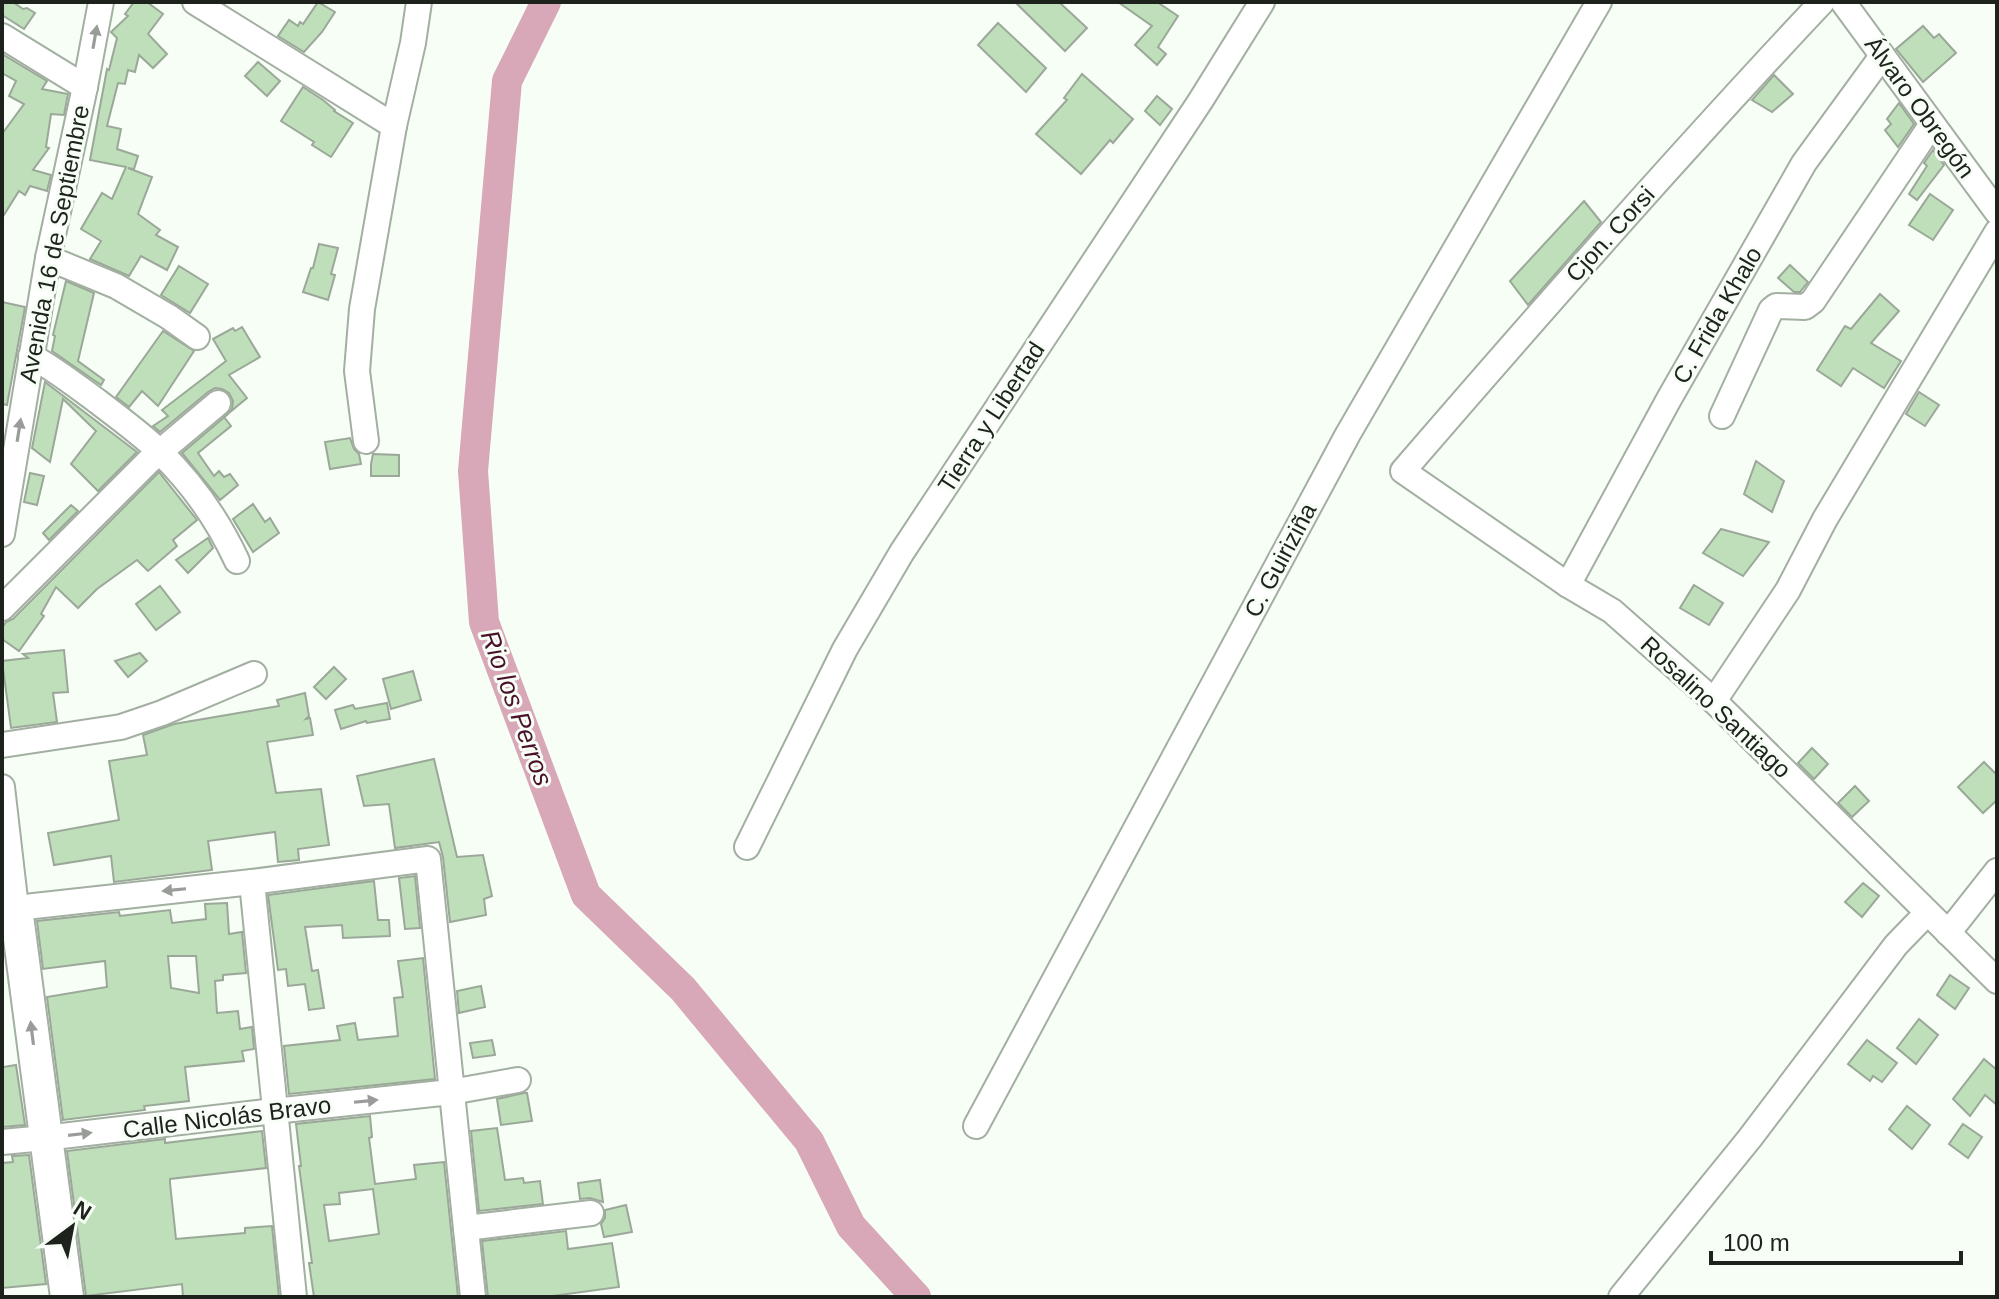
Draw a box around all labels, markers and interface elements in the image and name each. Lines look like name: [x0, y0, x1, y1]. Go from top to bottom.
one-way arrow: [89, 24, 101, 49]
street label: Álvaro Obregón: [1860, 31, 1980, 183]
street label: Avenida 16 de Septiembre: [14, 103, 94, 385]
street label: Cjon. Corsi: [1560, 181, 1660, 287]
street label: C. Frida Khalo: [1667, 242, 1767, 388]
street label: Tierra y Libertad: [932, 337, 1050, 497]
one-way arrow: [13, 417, 26, 442]
street label: C. Guiriziña: [1239, 498, 1322, 622]
water label: Rio los Perros: [475, 626, 559, 790]
street label: Rosalino Santiago: [1636, 631, 1796, 783]
one-way arrow: [161, 884, 186, 897]
one-way arrow: [25, 1020, 38, 1045]
street label: Calle Nicolás Bravo: [121, 1091, 333, 1143]
one-way arrow: [354, 1094, 379, 1107]
one-way arrow: [68, 1127, 93, 1140]
north arrow: [32, 1187, 112, 1267]
text: N: [69, 1196, 96, 1225]
scale bar: [1711, 1215, 1961, 1265]
text: 100 m: [1723, 1229, 1790, 1256]

